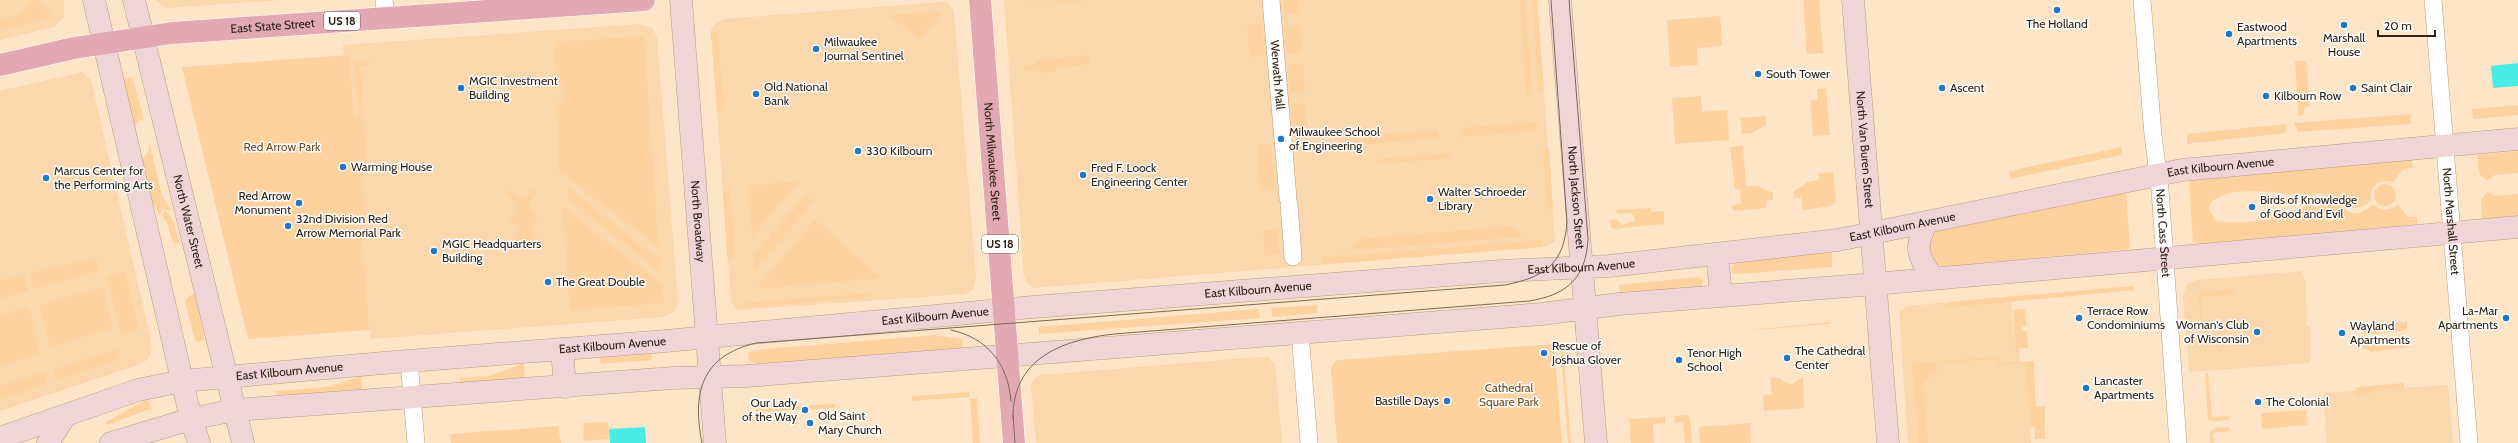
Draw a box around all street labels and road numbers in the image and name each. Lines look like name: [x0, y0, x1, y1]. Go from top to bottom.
road number: US 18: [324, 12, 360, 30]
street label: East State Street: [230, 15, 315, 36]
street label: Werwath Mall: [1267, 39, 1288, 110]
street label: North Van Buren Street: [1853, 90, 1877, 209]
street label: North Milwaukee Street: [981, 102, 1005, 221]
street label: North Jackson Street: [1565, 145, 1588, 249]
street label: East Kilbourn Avenue: [2166, 154, 2275, 180]
street label: North Marshall Street: [2440, 167, 2463, 276]
street label: North Water Street: [170, 173, 208, 270]
street label: North Broadway: [688, 180, 709, 263]
street label: North Cass Street: [2153, 188, 2174, 278]
street label: East Kilbourn Avenue: [1848, 208, 1957, 244]
road number: US 18: [982, 235, 1018, 253]
street label: East Kilbourn Avenue: [1527, 255, 1636, 277]
street label: East Kilbourn Avenue: [1204, 278, 1312, 301]
street label: East Kilbourn Avenue: [881, 303, 989, 328]
street label: East Kilbourn Avenue: [558, 333, 667, 356]
street label: East Kilbourn Avenue: [235, 359, 344, 383]

